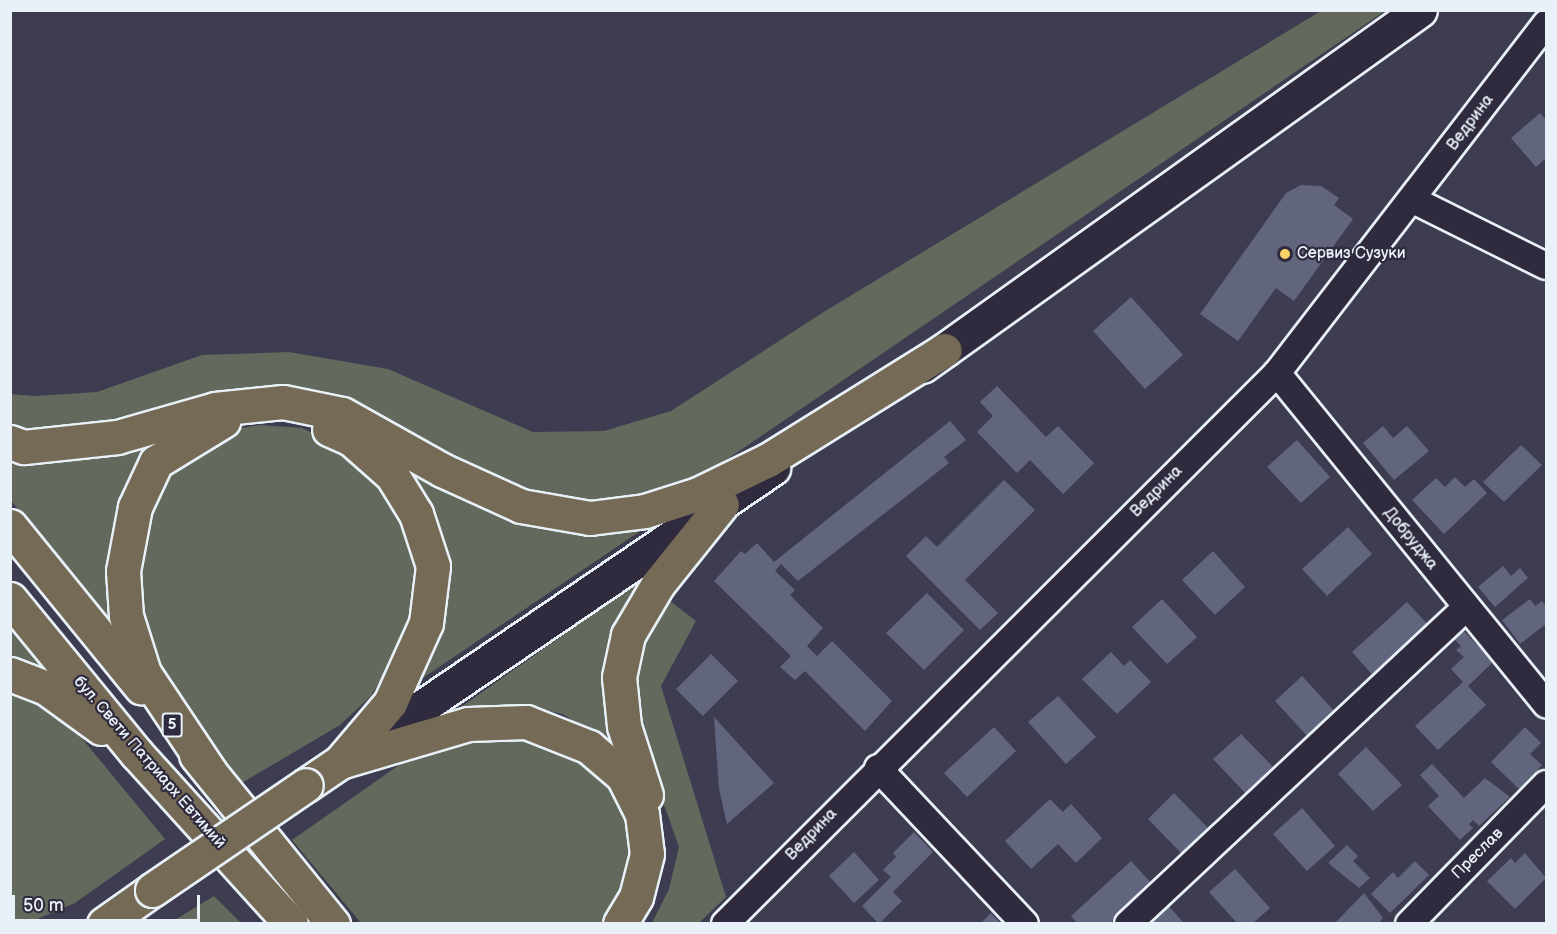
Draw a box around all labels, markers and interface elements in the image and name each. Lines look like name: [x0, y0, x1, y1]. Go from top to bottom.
street label: Ведрина: [1444, 91, 1498, 155]
place label: Сервиз Сузуки: [1297, 244, 1406, 264]
marker: Сервиз Сузуки: [1278, 247, 1292, 261]
street label: Ведрина: [1127, 462, 1187, 522]
street label: Добруджа: [1379, 504, 1441, 574]
street label: бул. Свети Патриарх Евтимий: [69, 673, 229, 853]
road number: 5: [162, 713, 182, 737]
street label: Ведрина: [782, 805, 842, 865]
street label: Преслав: [1448, 824, 1508, 884]
scale bar: [15, 883, 202, 921]
text: 50 m: [23, 895, 64, 916]

